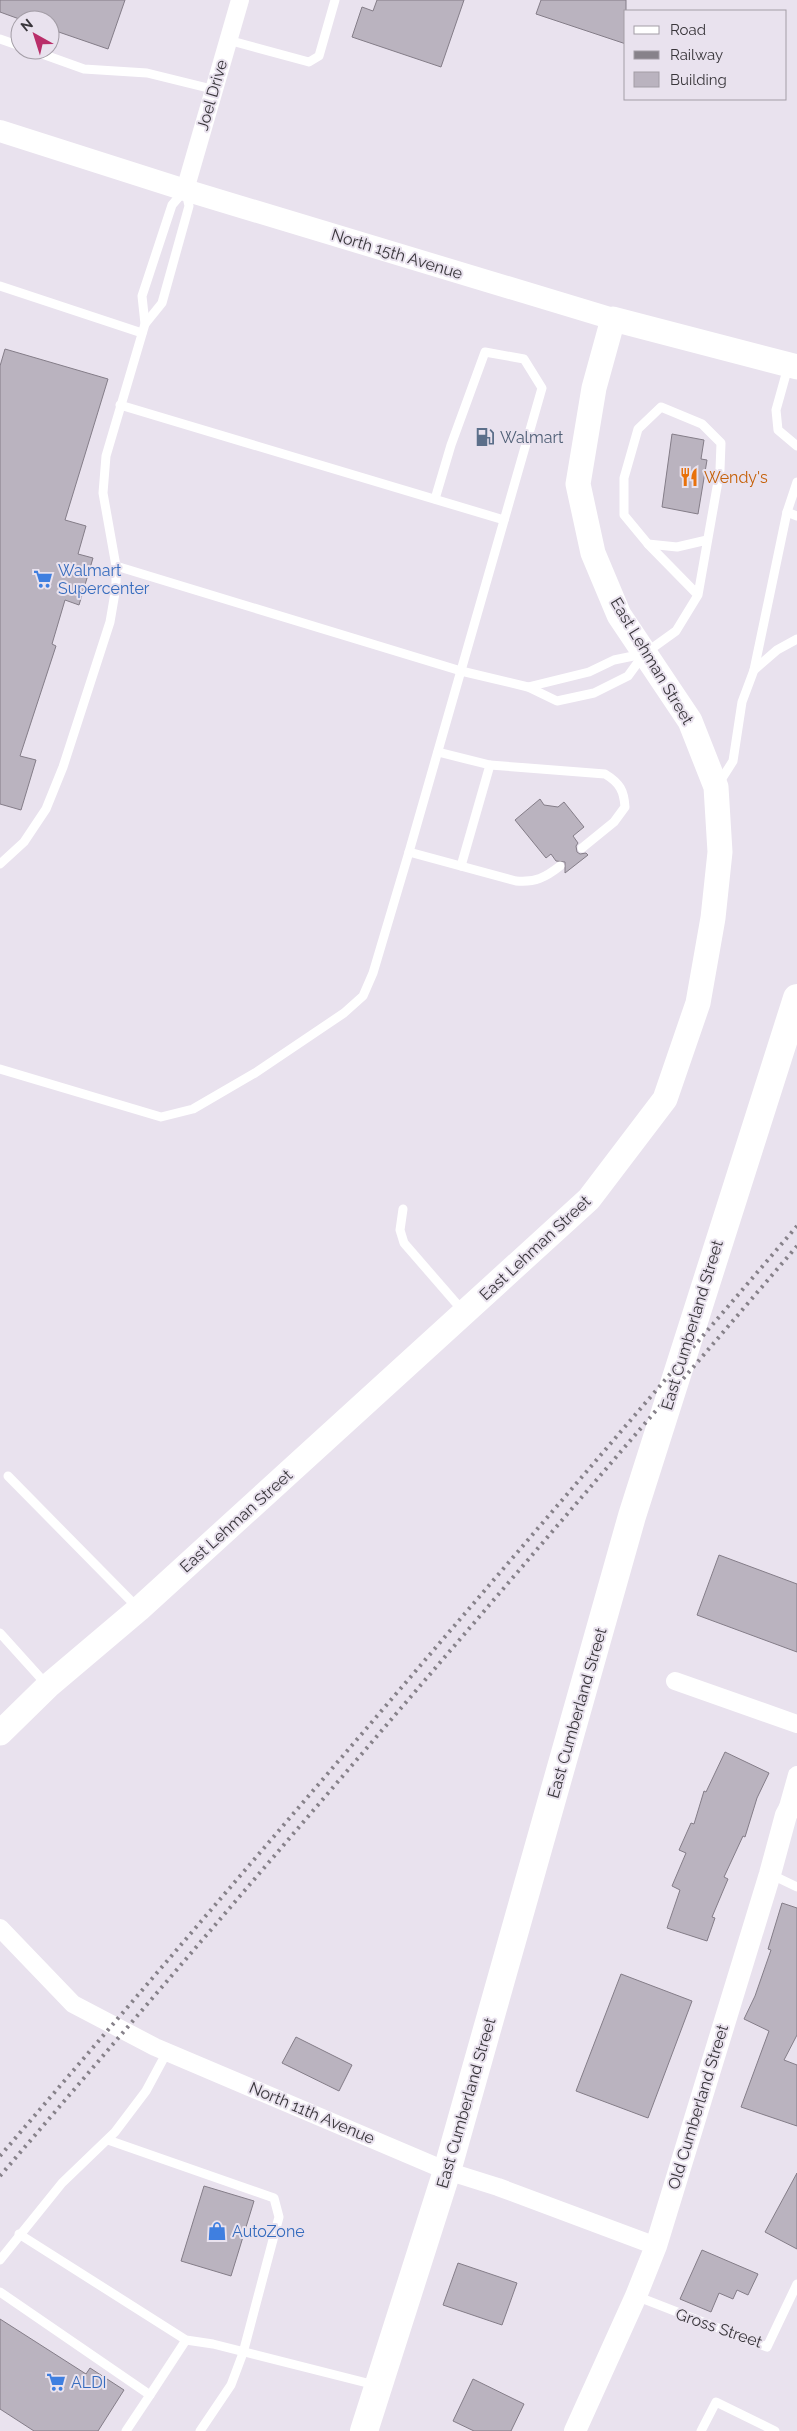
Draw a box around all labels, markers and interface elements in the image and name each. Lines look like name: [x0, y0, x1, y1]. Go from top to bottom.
north arrow: [10, 10, 60, 60]
legend: [624, 10, 787, 100]
text: N: [18, 15, 36, 34]
text: Road: [670, 21, 706, 39]
text: Railway: [670, 46, 723, 64]
street label: Joel Drive: [193, 57, 231, 133]
text: Building: [670, 71, 727, 89]
street label: North 15th Avenue: [329, 225, 465, 283]
fuel station icon: Walmart: [474, 426, 496, 448]
place label: Walmart: [500, 428, 564, 447]
restaurant icon: Wendy's: [678, 466, 700, 488]
place label: Wendy's: [704, 468, 768, 487]
place label: Walmart Supercenter: [58, 561, 150, 598]
supermarket icon: Walmart Supercenter: [32, 568, 54, 590]
street label: East Lehman Street: [607, 594, 698, 728]
street label: East Lehman Street: [476, 1191, 595, 1304]
street label: East Cumberland Street: [657, 1237, 727, 1412]
street label: East Lehman Street: [176, 1465, 297, 1576]
street label: East Cumberland Street: [544, 1625, 611, 1800]
street label: East Cumberland Street: [433, 2015, 500, 2190]
street label: Old Cumberland Street: [664, 2022, 732, 2192]
street label: North 11th Avenue: [247, 2078, 377, 2148]
shop icon: AutoZone: [206, 2220, 228, 2242]
place label: AutoZone: [232, 2222, 305, 2241]
street label: Gross Street: [673, 2304, 765, 2352]
supermarket icon: ALDI: [45, 2371, 67, 2393]
place label: ALDI: [71, 2373, 107, 2392]

